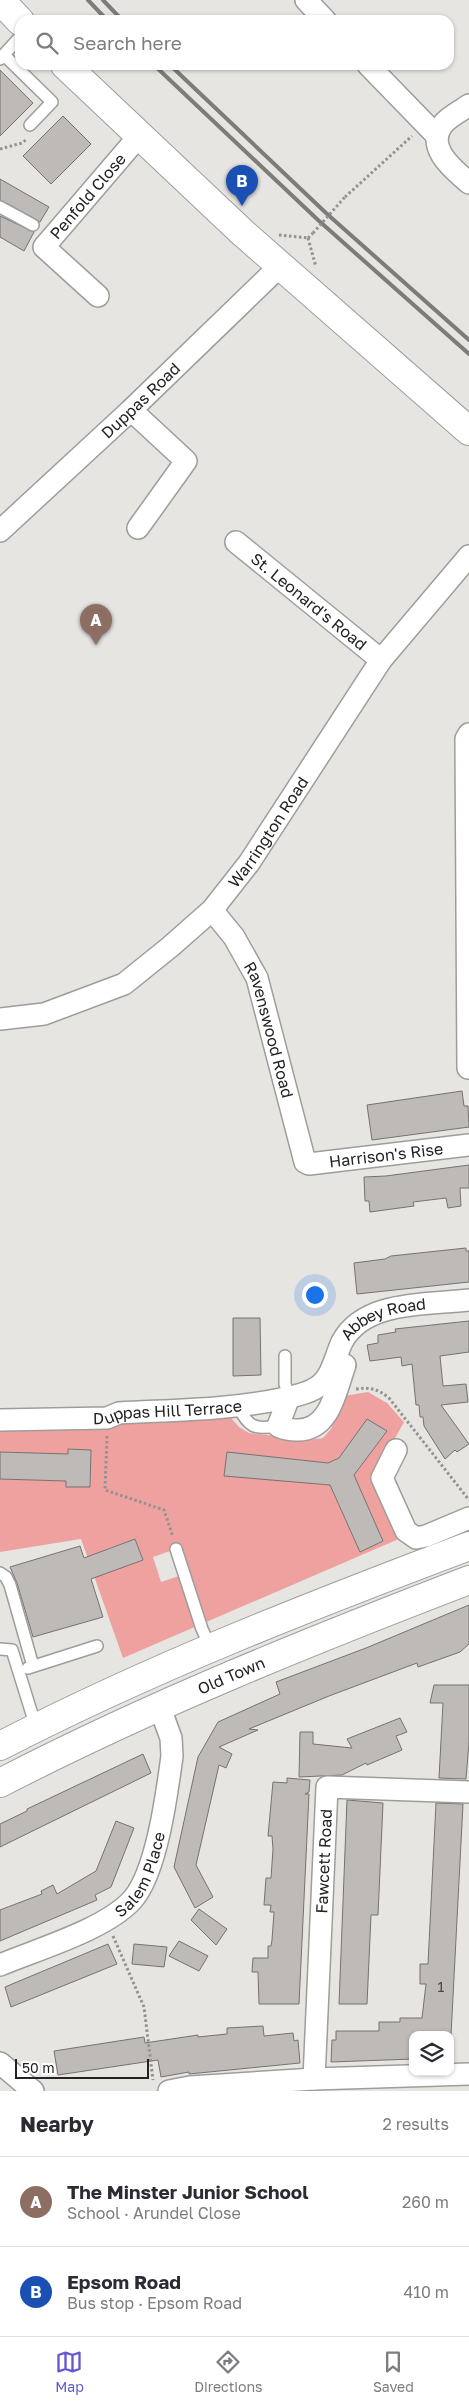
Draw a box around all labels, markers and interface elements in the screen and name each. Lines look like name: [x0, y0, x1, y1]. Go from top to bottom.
search box: [15, 15, 454, 70]
icon: search: [33, 29, 61, 57]
text: Search here: [73, 31, 182, 54]
street label: Penfold Close: [45, 149, 130, 243]
pin: B: [226, 165, 258, 206]
street label: Duppas Road: [97, 358, 184, 442]
street label: St. Leonard's Road: [247, 548, 371, 654]
pin: A: [80, 604, 112, 645]
street label: Warrington Road: [224, 773, 313, 891]
street label: Ravenswood Road: [240, 958, 298, 1100]
street label: Harrison's Rise: [328, 1138, 444, 1172]
your location: [302, 1282, 328, 1308]
street label: Abbey Road: [336, 1293, 427, 1344]
street label: Duppas Hill Terrace: [93, 1395, 243, 1428]
street label: Old Town: [194, 1652, 268, 1699]
street label: Fawcett Road: [311, 1808, 336, 1914]
street label: Salem Place: [111, 1830, 169, 1921]
house number: 1: [438, 1978, 445, 1995]
map controls: [409, 2031, 454, 2076]
button: layers: [409, 2031, 454, 2076]
scale bar: [15, 2056, 149, 2079]
text: 50 m: [22, 2059, 55, 2076]
text: Nearby: [20, 2111, 94, 2137]
text: 2 results: [383, 2114, 449, 2134]
text: The Minster Junior School: [67, 2180, 309, 2203]
text: A: [30, 2192, 42, 2212]
text: 260 m: [402, 2192, 449, 2212]
text: School · Arundel Close: [67, 2203, 241, 2223]
text: Epsom Road: [67, 2270, 181, 2293]
text: B: [30, 2282, 42, 2302]
text: 410 m: [403, 2282, 449, 2302]
text: Bus stop · Epsom Road: [67, 2293, 242, 2313]
tab: Map: [55, 2348, 84, 2395]
tab: Directions: [194, 2348, 263, 2395]
tab: Saved: [373, 2348, 414, 2395]

